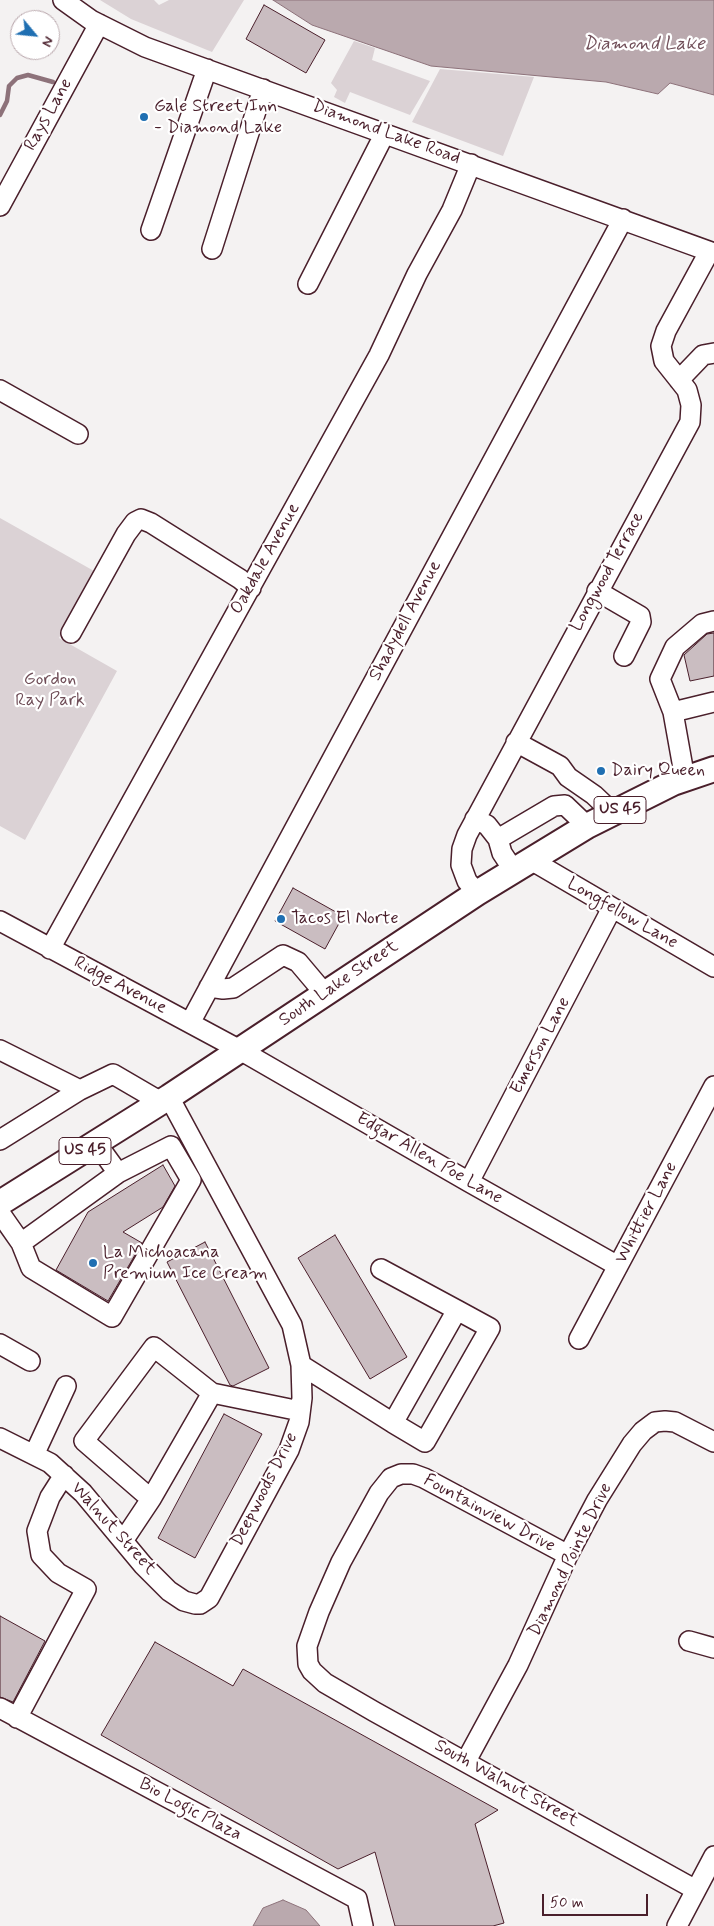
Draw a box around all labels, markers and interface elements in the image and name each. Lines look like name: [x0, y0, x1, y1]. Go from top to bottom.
north arrow: [10, 10, 60, 60]
text: N: [37, 33, 58, 50]
water label: Diamond Lake: [583, 34, 705, 56]
street label: Rays Lane: [20, 75, 78, 155]
place label: Gale Street Inn - Diamond Lake: [154, 96, 282, 138]
street label: Diamond Lake Road: [309, 96, 463, 170]
marker: Gale Street Inn - Diamond Lake: [138, 111, 150, 123]
street label: Oakdale Avenue: [227, 500, 305, 618]
street label: Longwood Terrace: [566, 508, 650, 636]
street label: Shadydell Avenue: [365, 557, 447, 685]
park label: Gordon Ray Park: [15, 669, 85, 712]
place label: Dairy Queen: [611, 760, 705, 782]
marker: Dairy Queen: [595, 765, 607, 777]
road number: US 45: [594, 796, 646, 824]
street label: Longfellow Lane: [563, 874, 681, 954]
place label: Tacos El Norte: [291, 908, 399, 930]
marker: Tacos El Norte: [275, 913, 287, 925]
street label: South Lake Street: [275, 936, 403, 1032]
street label: Ridge Avenue: [70, 952, 170, 1020]
street label: Emerson Lane: [506, 994, 576, 1098]
street label: Edgar Allen Poe Lane: [352, 1108, 506, 1210]
road number: US 45: [59, 1138, 111, 1164]
street label: Whittier Lane: [611, 1158, 683, 1268]
place label: La Michoacana Premium Ice Cream: [103, 1242, 268, 1284]
marker: La Michoacana Premium Ice Cream: [87, 1257, 99, 1269]
street label: Deepwoods Drive: [227, 1429, 303, 1551]
street label: Fountainview Drive: [419, 1470, 559, 1558]
street label: Walnut Street: [66, 1478, 160, 1580]
street label: Diamond Pointe Drive: [524, 1480, 618, 1640]
street label: South Walnut Street: [430, 1735, 582, 1833]
street label: Bio Logic Plaza: [135, 1774, 245, 1846]
scale bar: [544, 1884, 650, 1916]
text: 50 m: [550, 1893, 584, 1913]

